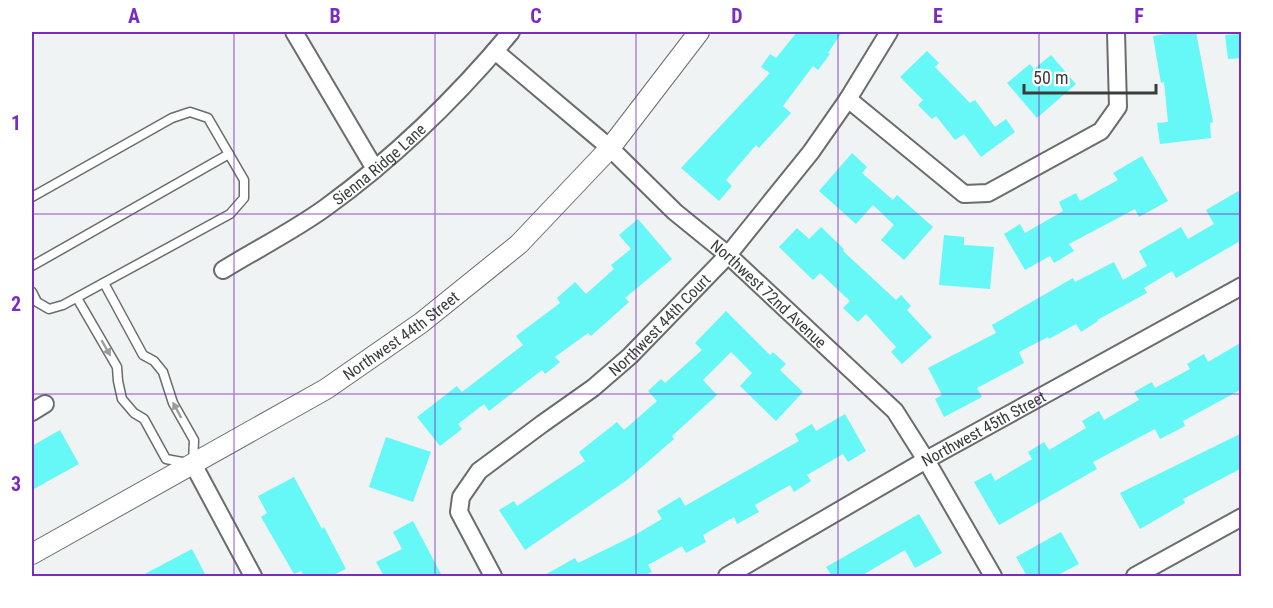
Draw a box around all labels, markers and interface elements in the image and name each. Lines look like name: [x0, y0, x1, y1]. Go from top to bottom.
text: A: [128, 4, 140, 28]
text: B: [329, 4, 341, 28]
text: C: [530, 4, 542, 28]
text: D: [731, 4, 743, 28]
text: E: [933, 4, 943, 28]
text: F: [1134, 4, 1144, 28]
scale bar: [1024, 57, 1156, 95]
text: 50 m: [1033, 67, 1068, 88]
text: 1: [11, 111, 21, 135]
street label: Sienna Ridge Lane: [329, 119, 429, 209]
street label: Northwest 72nd Avenue: [707, 236, 830, 352]
street label: Northwest 44th Court: [605, 270, 714, 380]
street label: Northwest 44th Street: [339, 287, 463, 384]
text: 2: [11, 292, 21, 316]
one-way arrow: [101, 340, 112, 356]
street label: Northwest 45th Street: [918, 386, 1049, 470]
one-way arrow: [172, 402, 182, 419]
text: 3: [11, 472, 21, 496]

